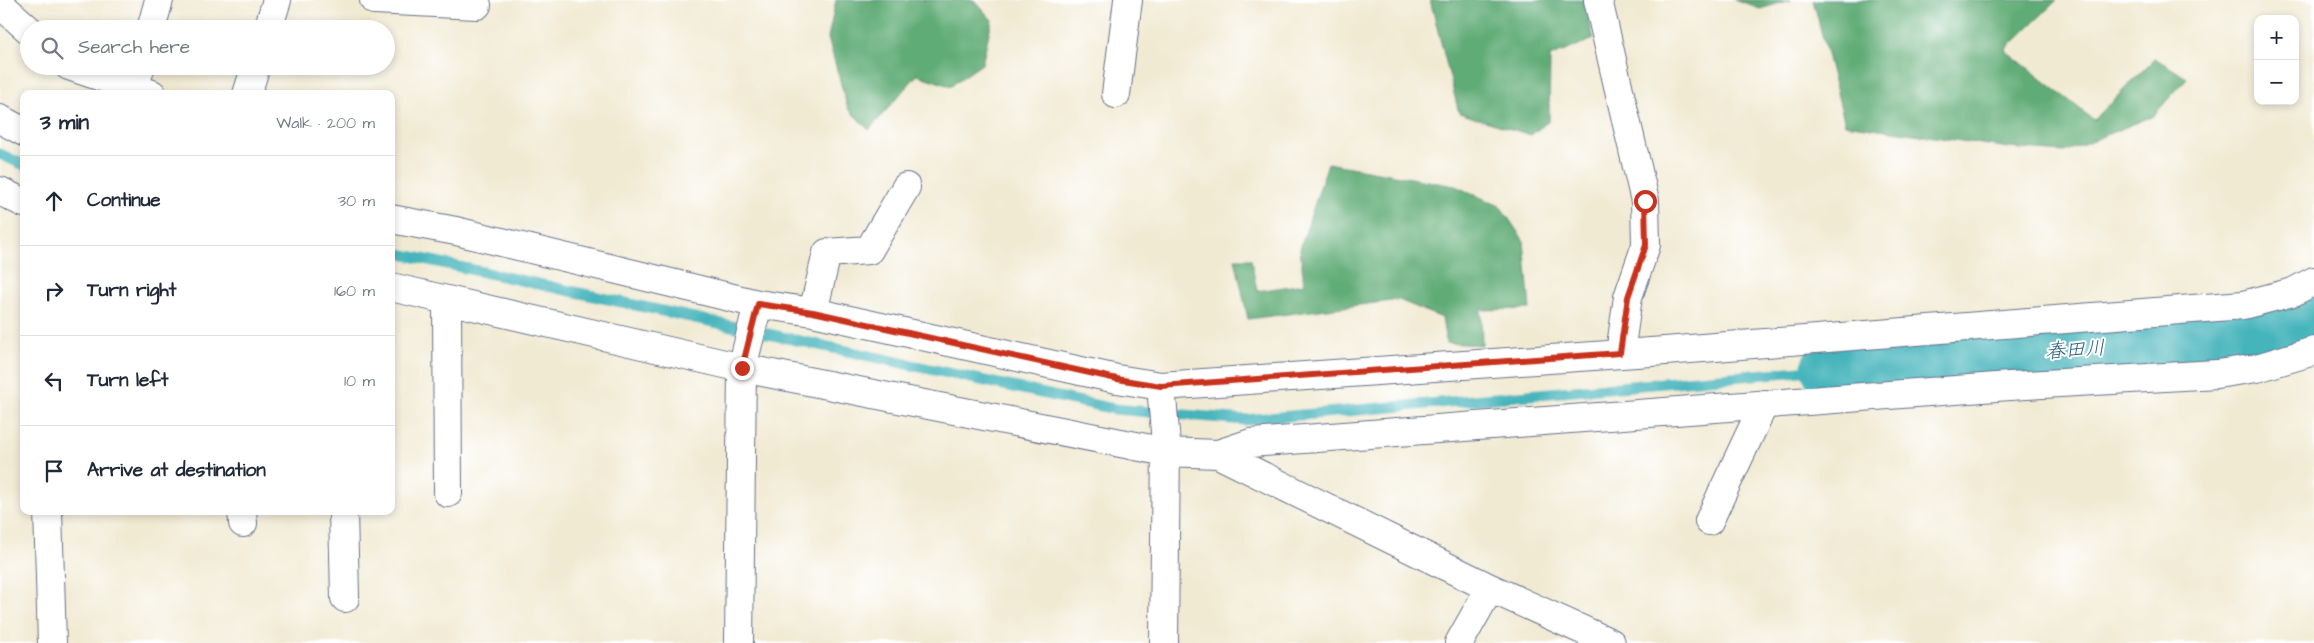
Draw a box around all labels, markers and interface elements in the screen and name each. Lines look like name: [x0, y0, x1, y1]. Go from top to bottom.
map controls: [2254, 15, 2299, 105]
button: +: [2254, 15, 2299, 60]
search box: [20, 20, 395, 75]
icon: search: [38, 34, 66, 62]
text: Search here: [78, 34, 190, 61]
button: −: [2254, 60, 2299, 105]
text: 3 min: [40, 108, 89, 137]
text: Walk · 200 m: [276, 112, 375, 134]
icon: ahead: [40, 187, 68, 215]
text: Continue: [87, 187, 161, 214]
text: 30 m: [338, 190, 375, 212]
route start: [1634, 190, 1657, 213]
icon: right: [40, 277, 68, 305]
text: Turn right: [87, 277, 176, 304]
text: 160 m: [334, 280, 375, 302]
water label: 春田川: [2044, 334, 2106, 366]
route end: [731, 357, 754, 380]
icon: left: [40, 367, 68, 395]
text: Turn left: [87, 367, 168, 394]
text: 10 m: [344, 370, 375, 392]
icon: arrive: [40, 457, 68, 485]
text: Arrive at destination: [87, 457, 266, 484]

